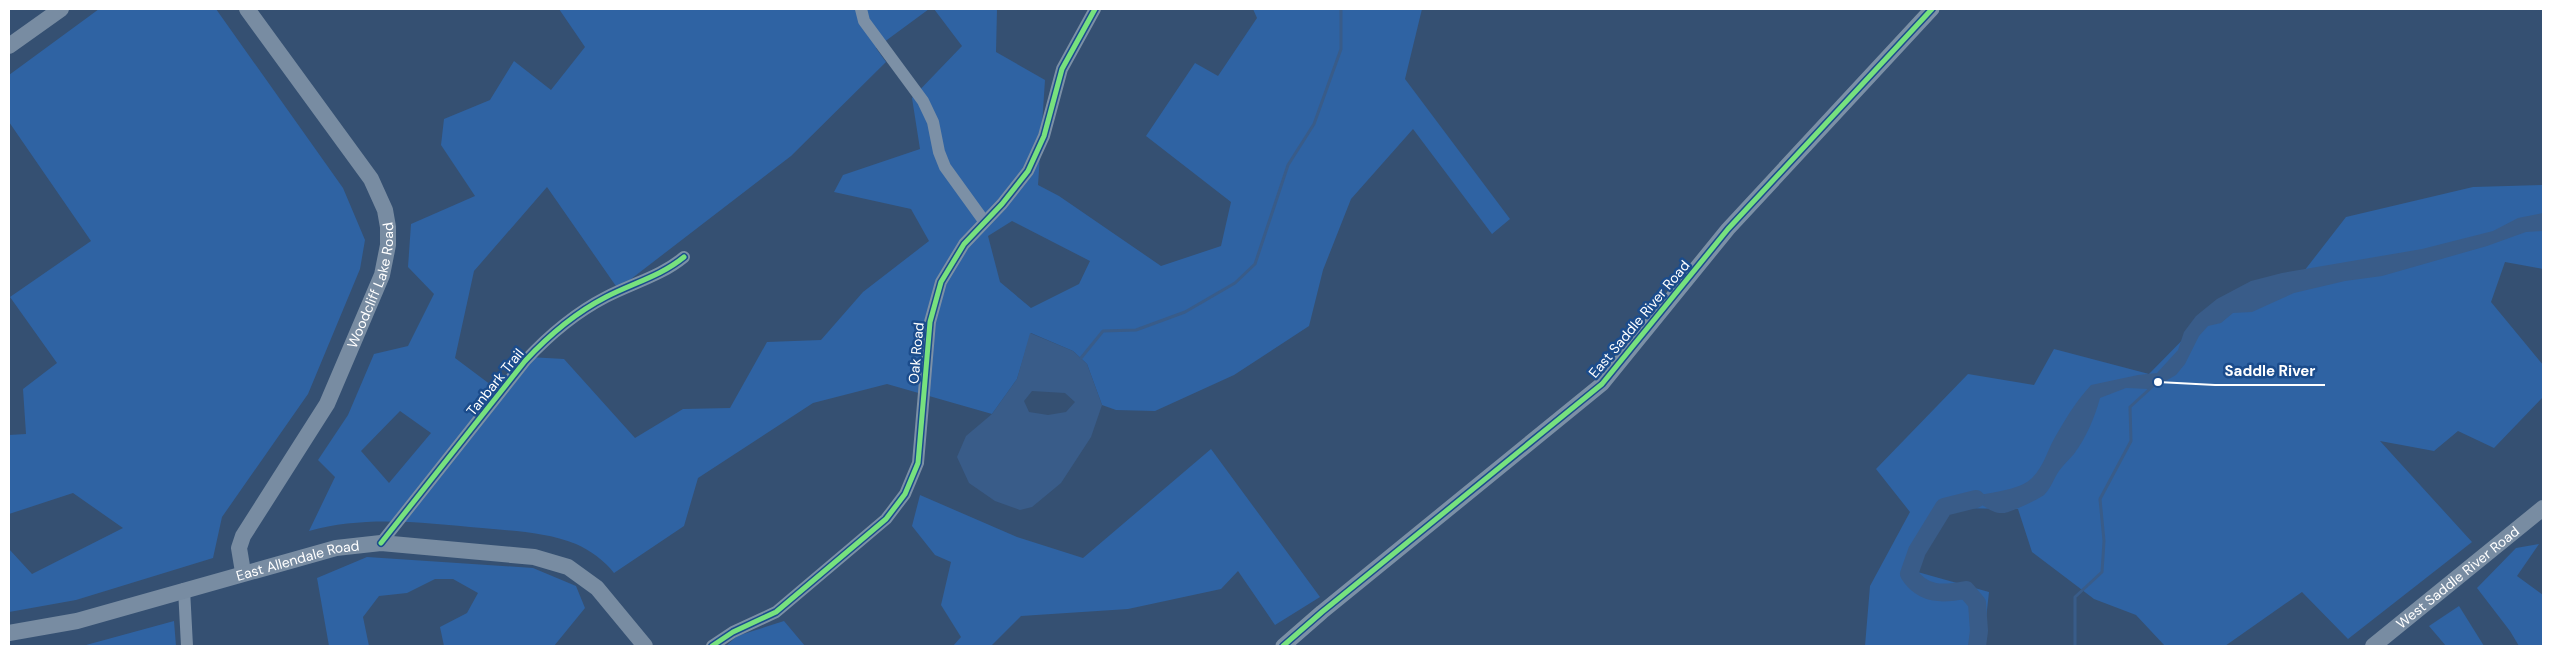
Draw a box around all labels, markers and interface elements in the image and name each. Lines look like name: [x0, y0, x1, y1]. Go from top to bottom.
street label: Woodcliff Lake Road: [343, 221, 398, 351]
street label: East Saddle River Road: [1585, 257, 1693, 381]
street label: Oak Road: [904, 321, 928, 385]
street label: Tanbark Trail: [462, 345, 528, 419]
callout: Saddle River: [2215, 355, 2325, 385]
text: Saddle River: [2225, 361, 2315, 381]
street label: West Saddle River Road: [2393, 522, 2523, 633]
street label: East Allendale Road: [234, 536, 360, 585]

